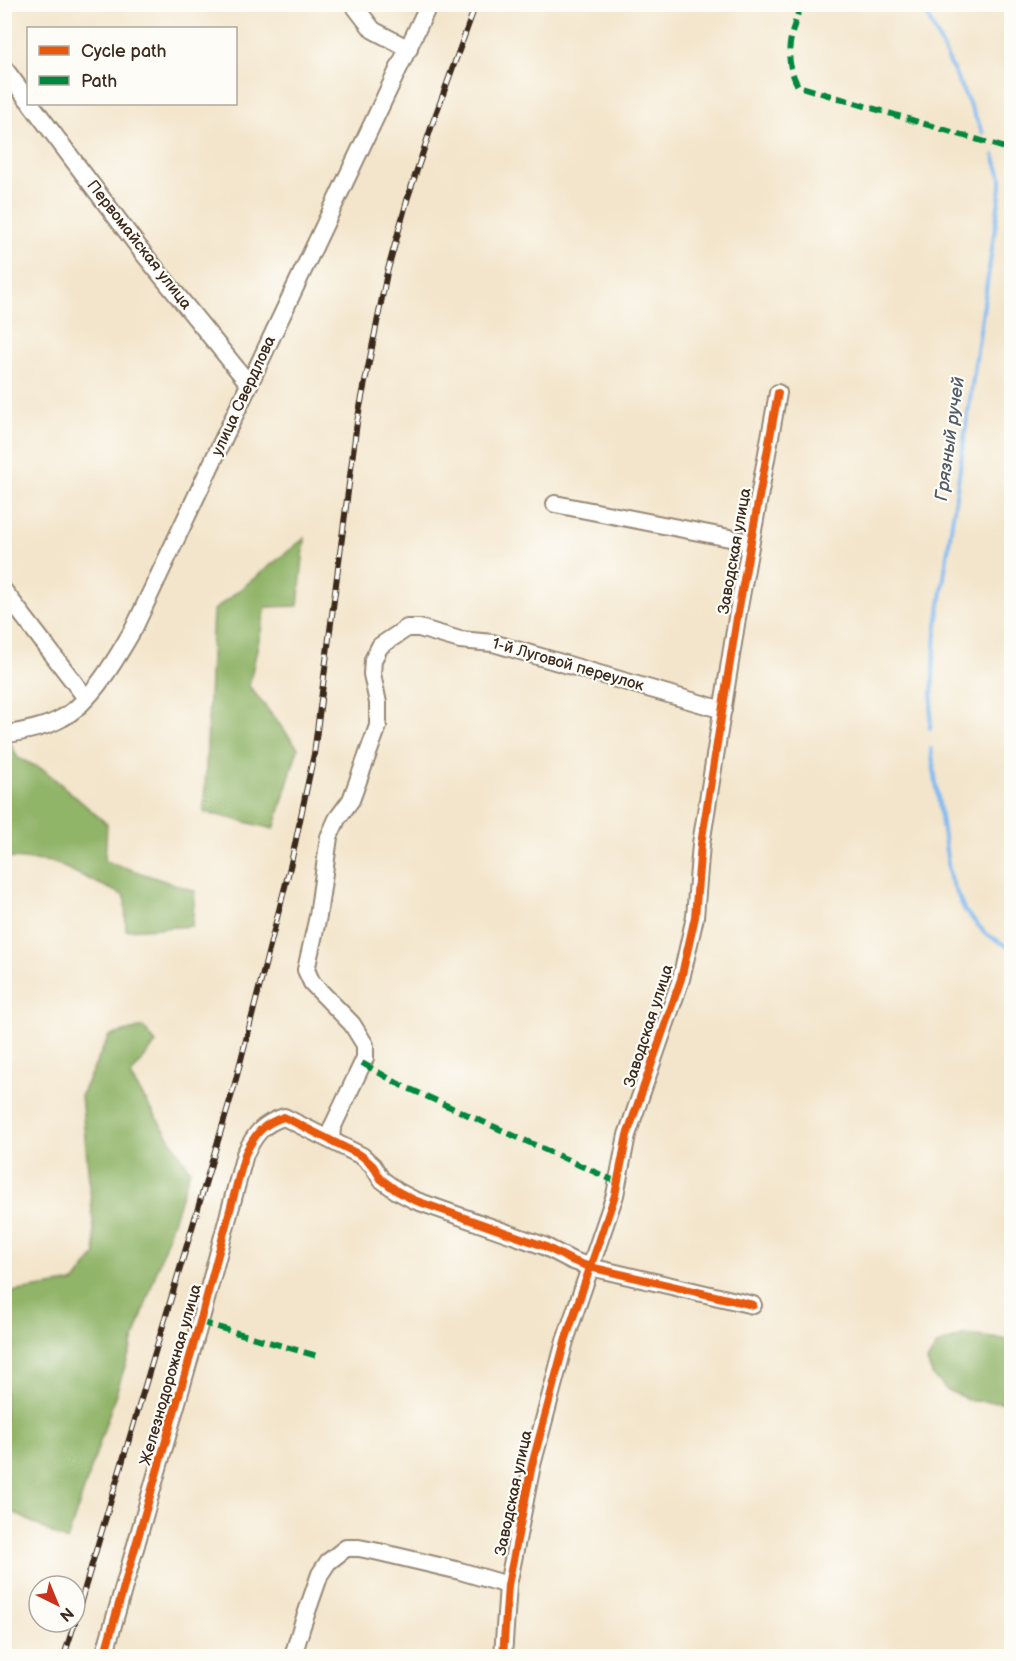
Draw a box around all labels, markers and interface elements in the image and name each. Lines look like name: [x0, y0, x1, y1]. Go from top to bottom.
legend: [27, 27, 237, 105]
text: Cycle path: [81, 41, 167, 62]
text: Path: [81, 71, 117, 92]
street label: Первомайская улица: [83, 177, 196, 314]
street label: улица Свердлова: [208, 332, 280, 459]
water label: Грязный ручей: [931, 376, 969, 502]
street label: Заводская улица: [715, 486, 756, 616]
street label: 1-й Луговой переулок: [490, 634, 646, 696]
street label: Заводская улица: [620, 962, 678, 1090]
street label: Железнодорожная улица: [136, 1282, 206, 1468]
street label: Заводская улица: [491, 1428, 537, 1558]
north arrow: [27, 1574, 87, 1634]
text: N: [55, 1603, 77, 1625]

